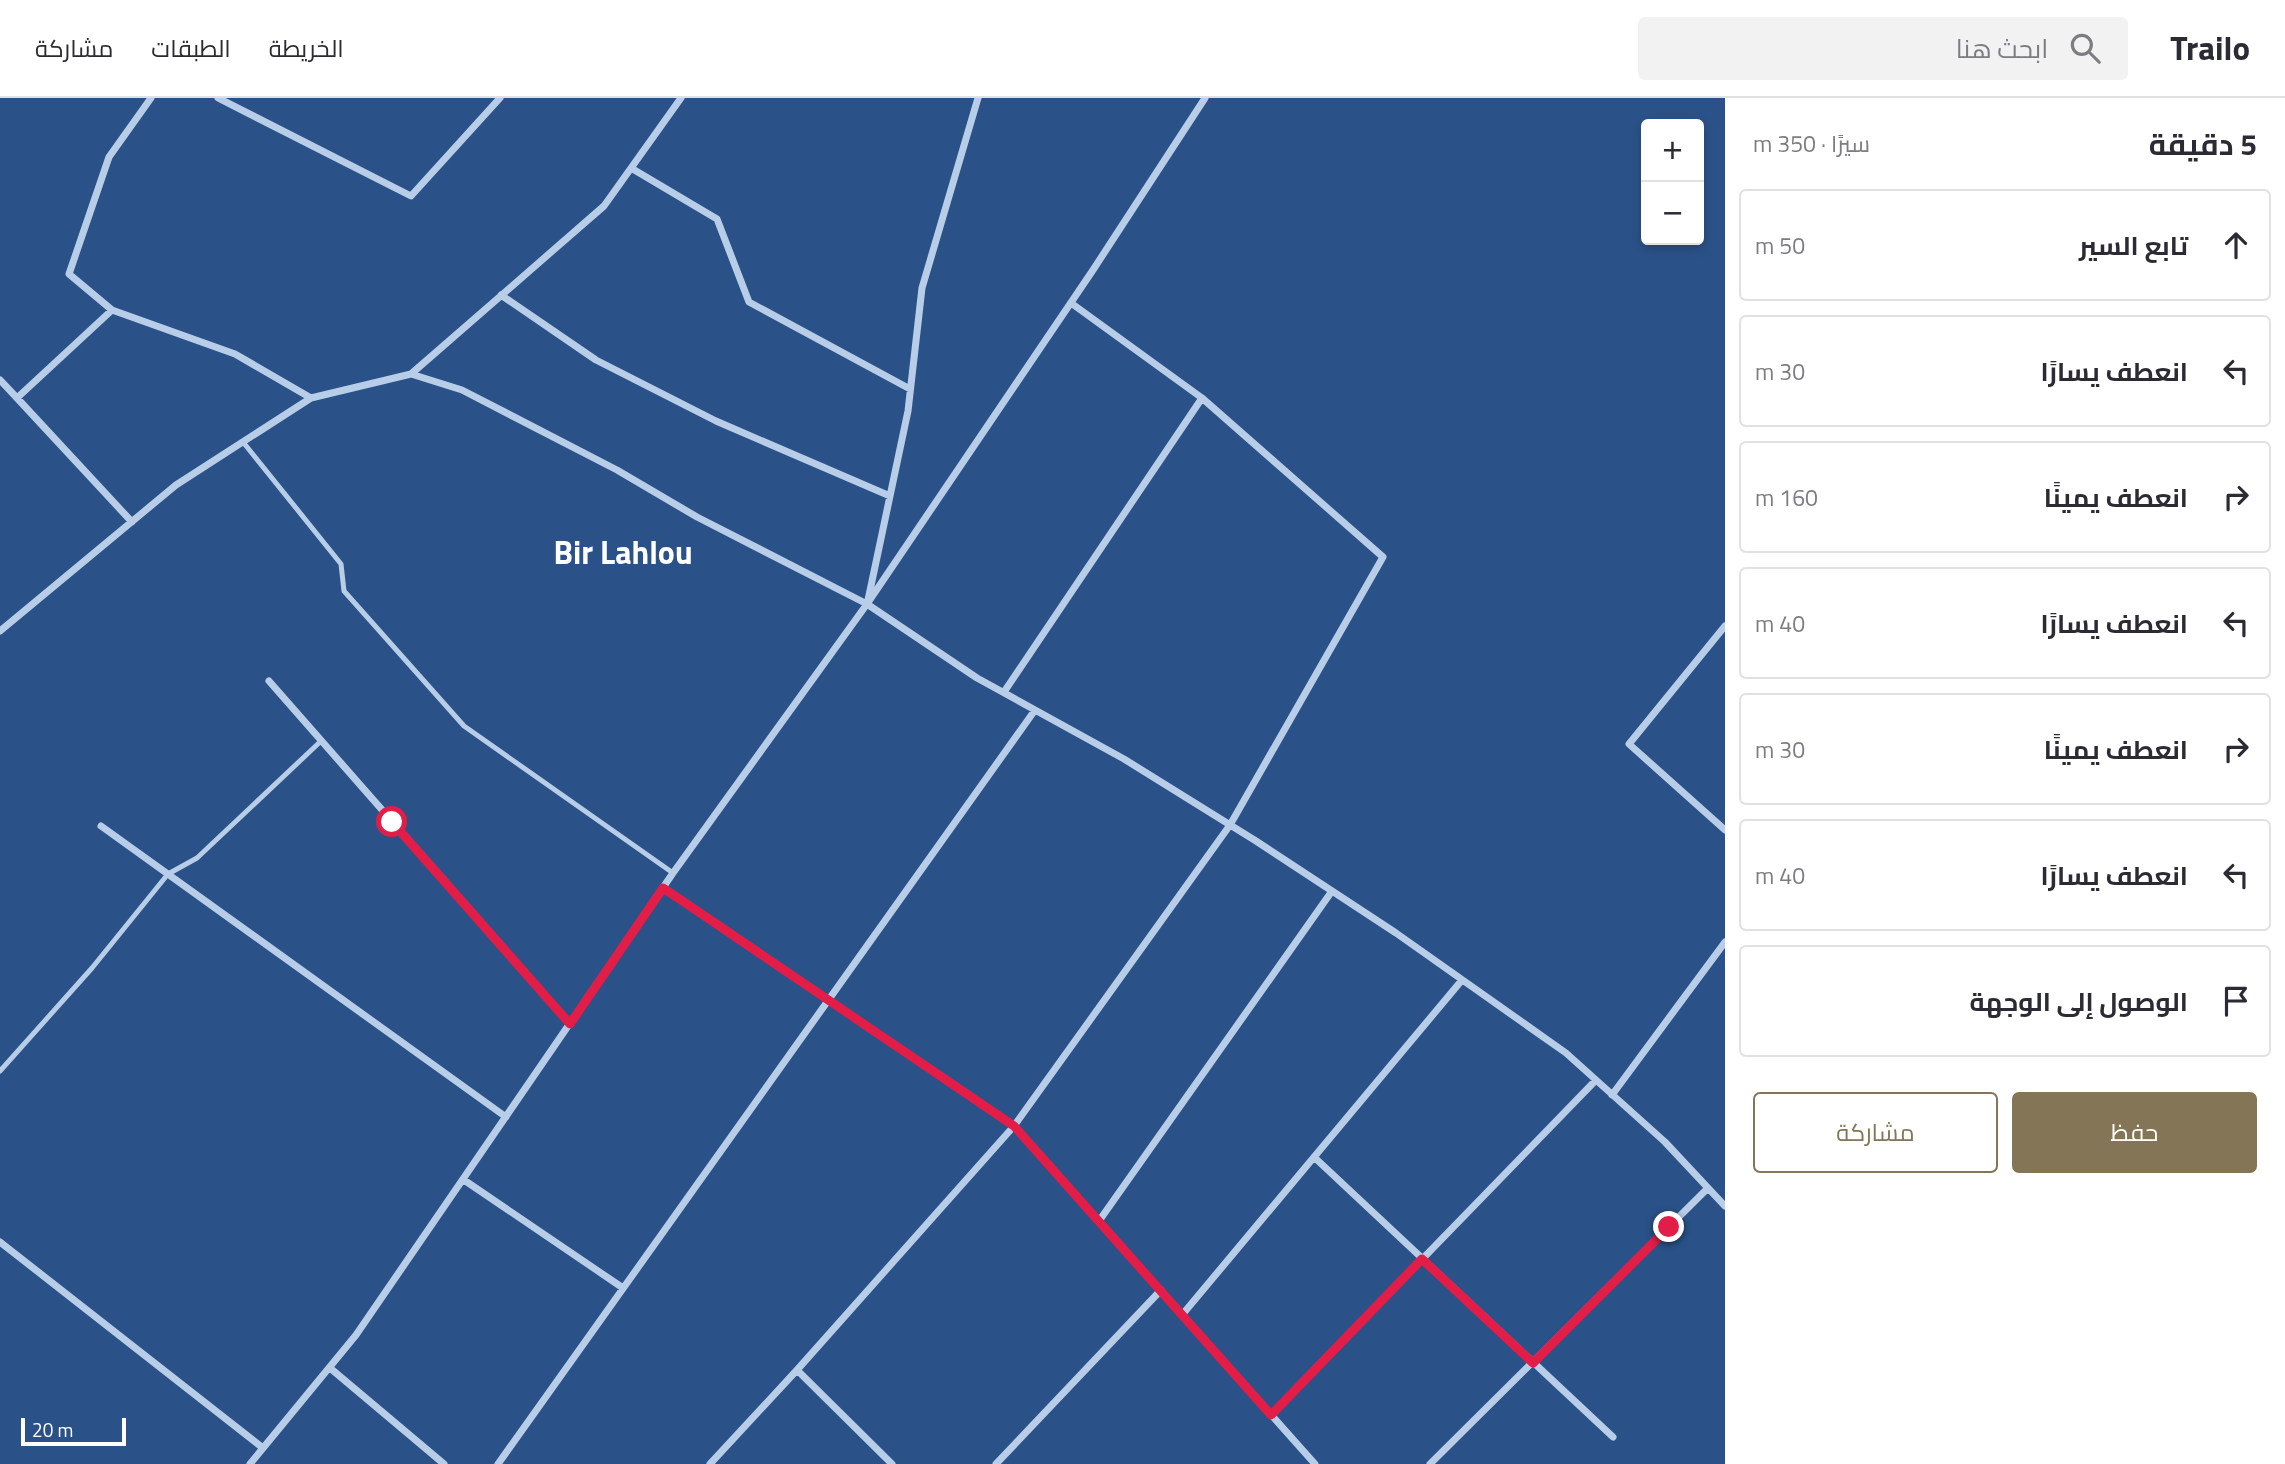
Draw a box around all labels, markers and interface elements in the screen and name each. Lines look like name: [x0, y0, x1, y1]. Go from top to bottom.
search box: [1638, 17, 2128, 80]
text: Trailo: [2170, 23, 2250, 73]
text: ابحث هنا: [1956, 29, 2048, 68]
icon: search: [2066, 29, 2104, 67]
text: مشاركة: [35, 30, 113, 66]
text: الطبقات: [151, 30, 231, 66]
text: الخريطة: [269, 30, 344, 66]
map controls: [1641, 119, 1704, 245]
button: +: [1641, 119, 1704, 182]
text: 5 دقيقة: [2149, 121, 2257, 167]
text: سيرًا · 350 m: [1753, 126, 1870, 161]
button: −: [1641, 182, 1704, 245]
text: تابع السير: [2079, 226, 2188, 265]
icon: ahead: [2217, 226, 2255, 264]
text: 50 m: [1755, 228, 1805, 263]
text: انعطف يسارًا: [2040, 352, 2188, 391]
icon: left: [2217, 352, 2255, 390]
text: 30 m: [1755, 354, 1805, 389]
text: انعطف يمينًا: [2044, 478, 2188, 517]
icon: right: [2217, 478, 2255, 516]
text: 160 m: [1755, 480, 1818, 515]
district label: Bir Lahlou: [553, 528, 693, 576]
text: انعطف يسارًا: [2040, 604, 2188, 643]
icon: left: [2217, 604, 2255, 642]
text: 40 m: [1755, 606, 1805, 641]
text: انعطف يمينًا: [2044, 730, 2188, 769]
icon: right: [2217, 730, 2255, 768]
text: 30 m: [1755, 732, 1805, 767]
route start: [376, 806, 407, 837]
text: انعطف يسارًا: [2040, 856, 2188, 895]
icon: left: [2217, 856, 2255, 894]
text: 40 m: [1755, 858, 1805, 893]
text: الوصول إلى الوجهة: [1969, 982, 2188, 1021]
icon: arrive: [2217, 982, 2255, 1020]
button: مشاركة: [1753, 1092, 1998, 1173]
button: حفظ: [2012, 1092, 2257, 1173]
route end: [1653, 1211, 1684, 1242]
scale bar: [21, 1415, 126, 1447]
text: 20 m: [32, 1415, 73, 1444]

